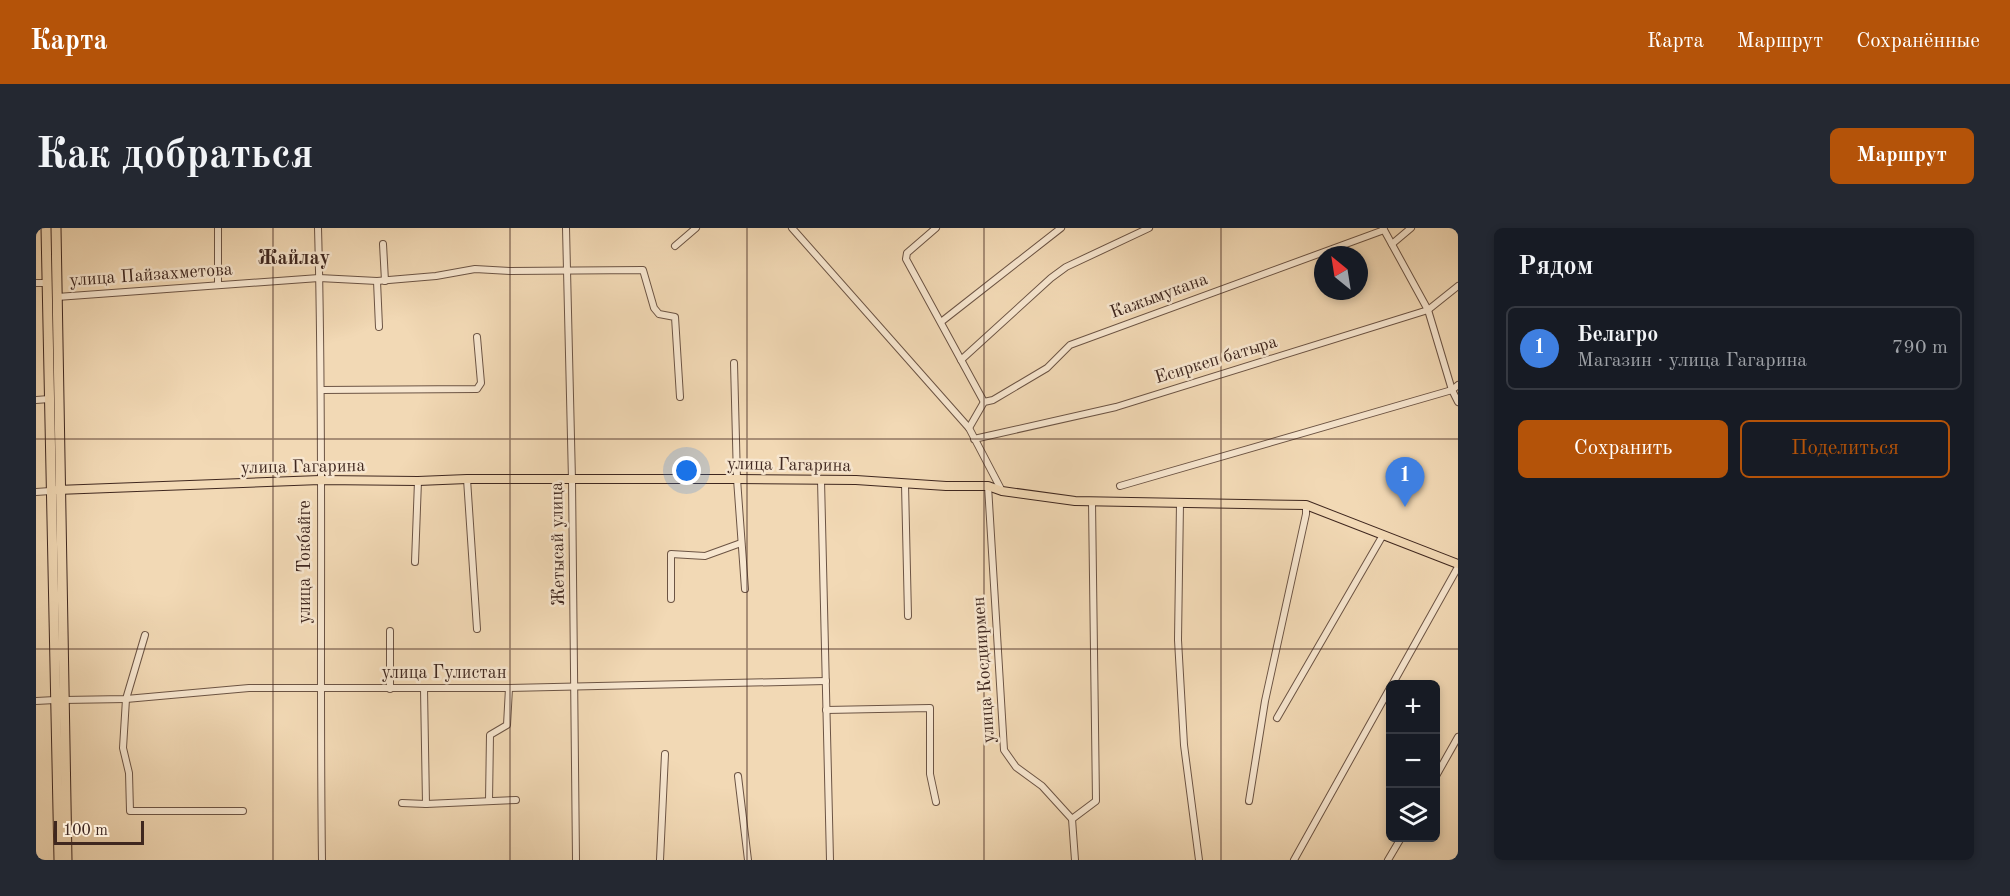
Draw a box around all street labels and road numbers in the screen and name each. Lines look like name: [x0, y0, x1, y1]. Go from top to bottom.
street label: улица Пайзахметова: [69, 260, 233, 290]
street label: Кажымукана: [1108, 270, 1210, 322]
street label: Есиркеп батыра: [1153, 333, 1279, 387]
street label: улица Гагарина: [727, 455, 852, 475]
street label: улица Гагарина: [241, 457, 366, 477]
street label: Жетысай улица: [548, 482, 568, 606]
street label: улица Токбайге: [296, 500, 314, 624]
street label: улица Косдиирмен: [970, 596, 998, 744]
street label: улица Гулистан: [381, 664, 507, 682]

